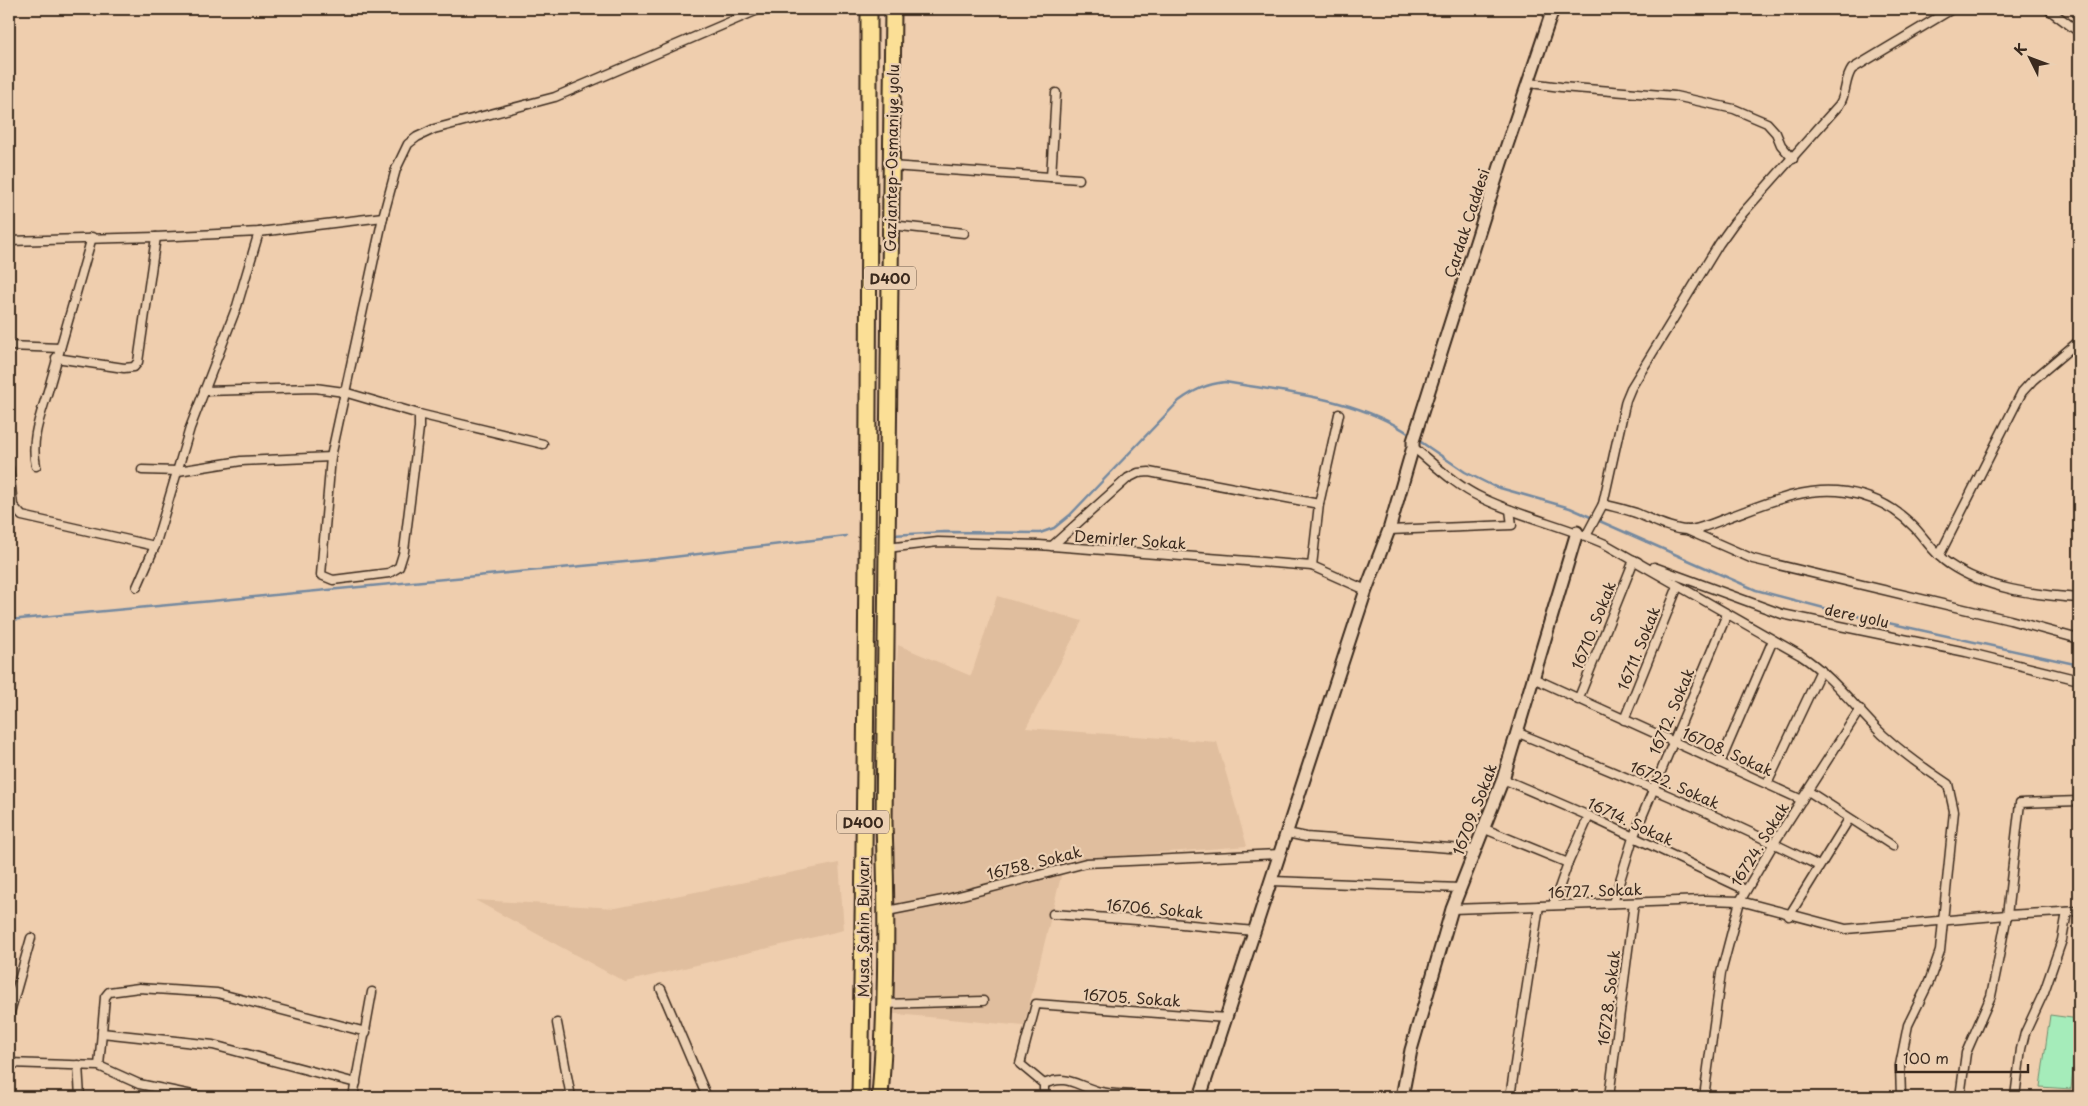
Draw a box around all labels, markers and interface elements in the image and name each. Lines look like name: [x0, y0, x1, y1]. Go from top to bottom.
north arrow: [2006, 32, 2056, 82]
text: K: [2009, 38, 2031, 60]
street label: Gaziantep-Osmaniye yolu: [878, 64, 904, 252]
street label: Çardak Caddesi: [1437, 165, 1495, 281]
road number: D400: [864, 266, 916, 290]
street label: Demirler Sokak: [1073, 524, 1187, 554]
street label: 16710. Sokak: [1565, 577, 1621, 673]
street label: dere yolu: [1823, 597, 1891, 633]
street label: 16711. Sokak: [1611, 602, 1665, 693]
street label: 16712. Sokak: [1642, 664, 1700, 758]
street label: 16708. Sokak: [1679, 721, 1778, 781]
street label: 16722. Sokak: [1626, 754, 1724, 814]
street label: 16709. Sokak: [1446, 759, 1502, 858]
street label: 16714. Sokak: [1584, 791, 1678, 851]
street label: 16724. Sokak: [1724, 797, 1794, 891]
road number: D400: [837, 810, 889, 834]
street label: 16758. Sokak: [984, 839, 1084, 885]
street label: Musa Şahin Bulvarı: [851, 857, 874, 997]
street label: 16727. Sokak: [1548, 877, 1643, 903]
street label: 16706. Sokak: [1106, 892, 1205, 924]
street label: 16728. Sokak: [1591, 948, 1625, 1047]
street label: 16705. Sokak: [1082, 982, 1182, 1012]
scale bar: [1896, 1041, 2028, 1073]
text: 100 m: [1903, 1046, 1949, 1069]

